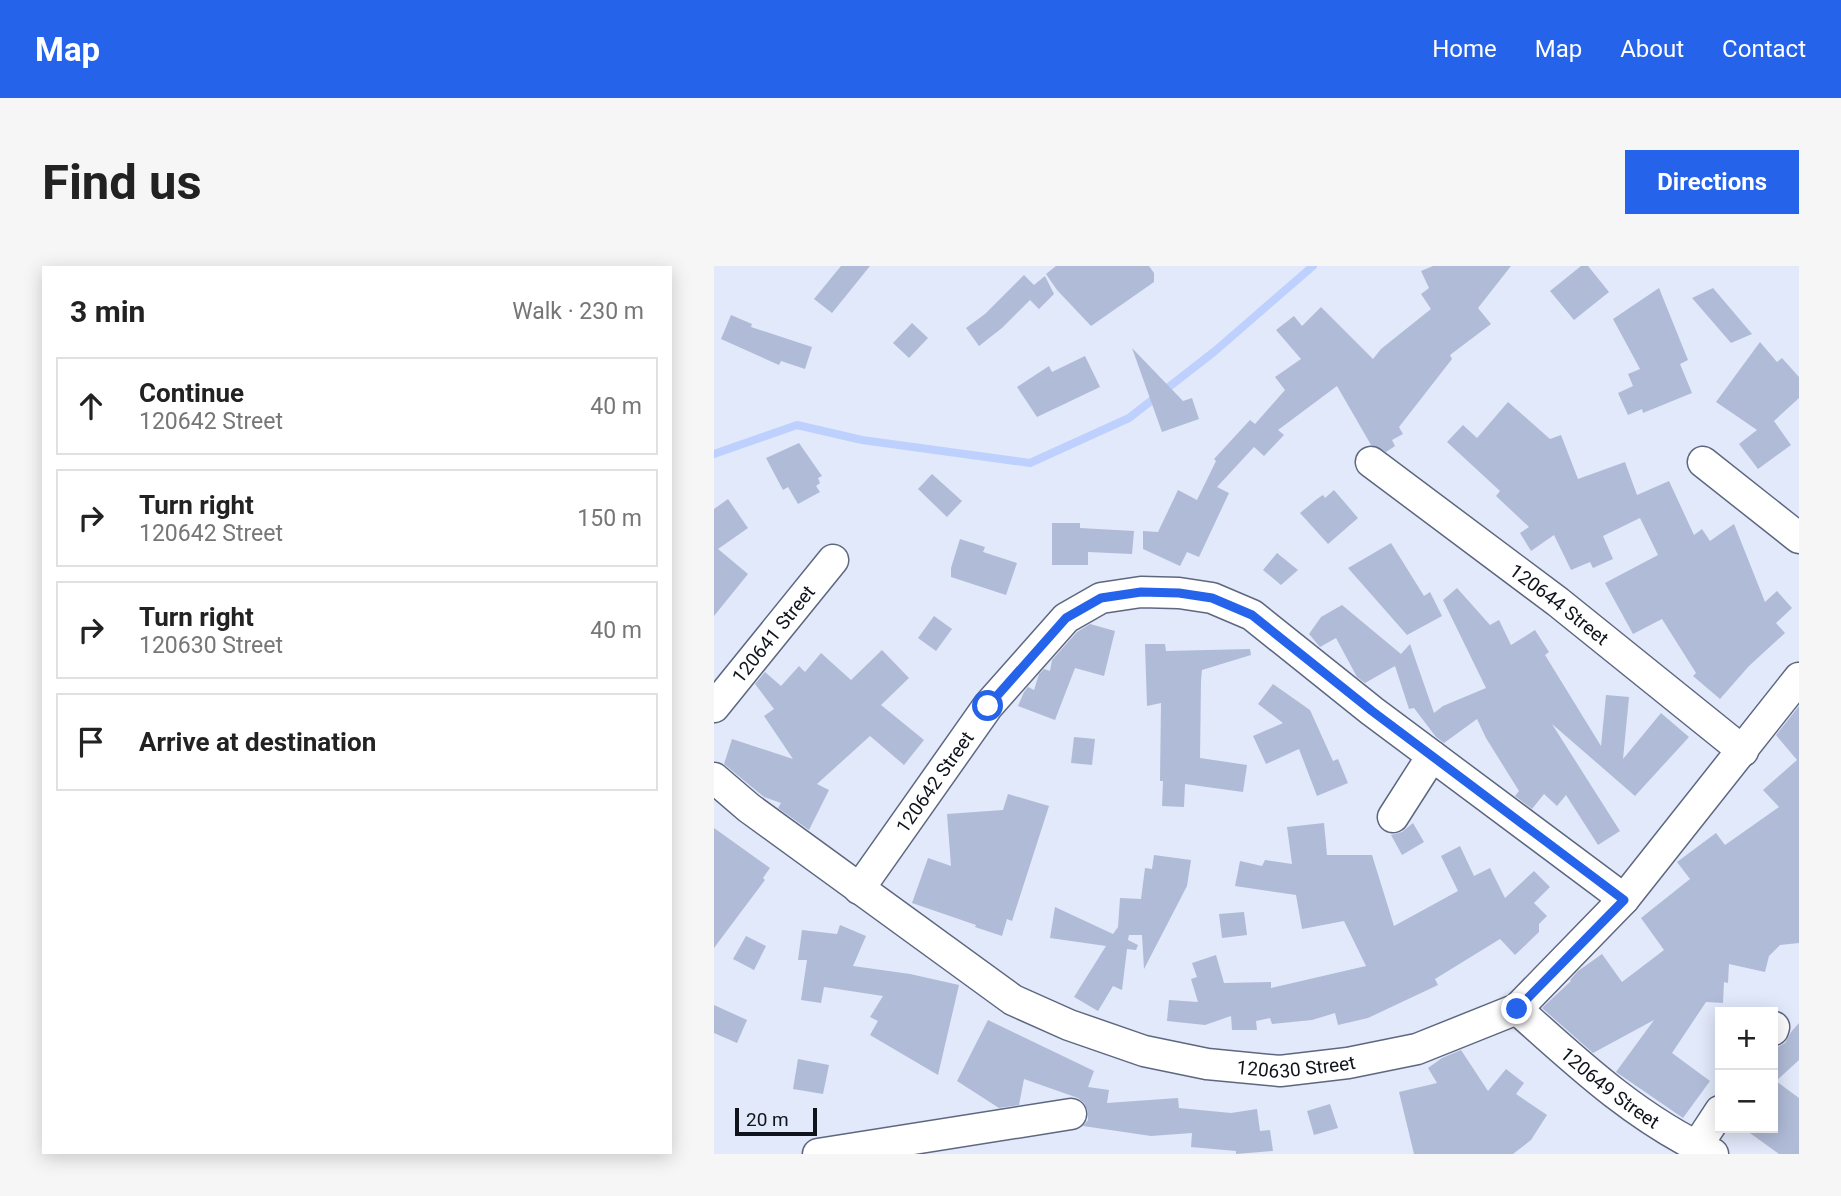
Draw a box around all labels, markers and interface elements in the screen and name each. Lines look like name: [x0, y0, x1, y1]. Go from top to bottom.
text: Map: [35, 30, 100, 69]
text: Home: [1432, 35, 1497, 63]
text: Map: [1535, 35, 1582, 63]
text: About: [1620, 35, 1684, 63]
text: Contact: [1722, 35, 1806, 63]
button: Directions: [1625, 150, 1799, 214]
text: Find us: [42, 154, 202, 211]
text: 3 min: [70, 294, 145, 329]
text: Walk · 230 m: [512, 298, 644, 325]
text: Continue: [139, 378, 244, 408]
icon: ahead: [72, 387, 110, 425]
text: 40 m: [590, 393, 642, 420]
text: 120642 Street: [139, 408, 283, 435]
text: Turn right: [139, 490, 254, 520]
icon: right: [72, 499, 110, 537]
text: 150 m: [577, 505, 642, 532]
text: 120642 Street: [139, 520, 283, 547]
street label: 120644 Street: [1505, 559, 1613, 650]
street label: 120641 Street: [727, 581, 820, 688]
text: Turn right: [139, 602, 254, 632]
icon: right: [72, 611, 110, 649]
text: 40 m: [590, 617, 642, 644]
text: 120630 Street: [139, 632, 283, 659]
route start: [972, 690, 1003, 721]
icon: arrive: [72, 723, 110, 761]
text: Arrive at destination: [139, 727, 376, 757]
street label: 120642 Street: [891, 727, 979, 837]
route end: [1501, 993, 1532, 1024]
map controls: [1715, 1007, 1778, 1133]
button: +: [1715, 1007, 1778, 1070]
street label: 120649 Street: [1556, 1042, 1663, 1134]
street label: 120630 Street: [1236, 1051, 1357, 1083]
button: −: [1715, 1070, 1778, 1133]
scale bar: [735, 1105, 817, 1137]
text: 20 m: [746, 1108, 789, 1131]

